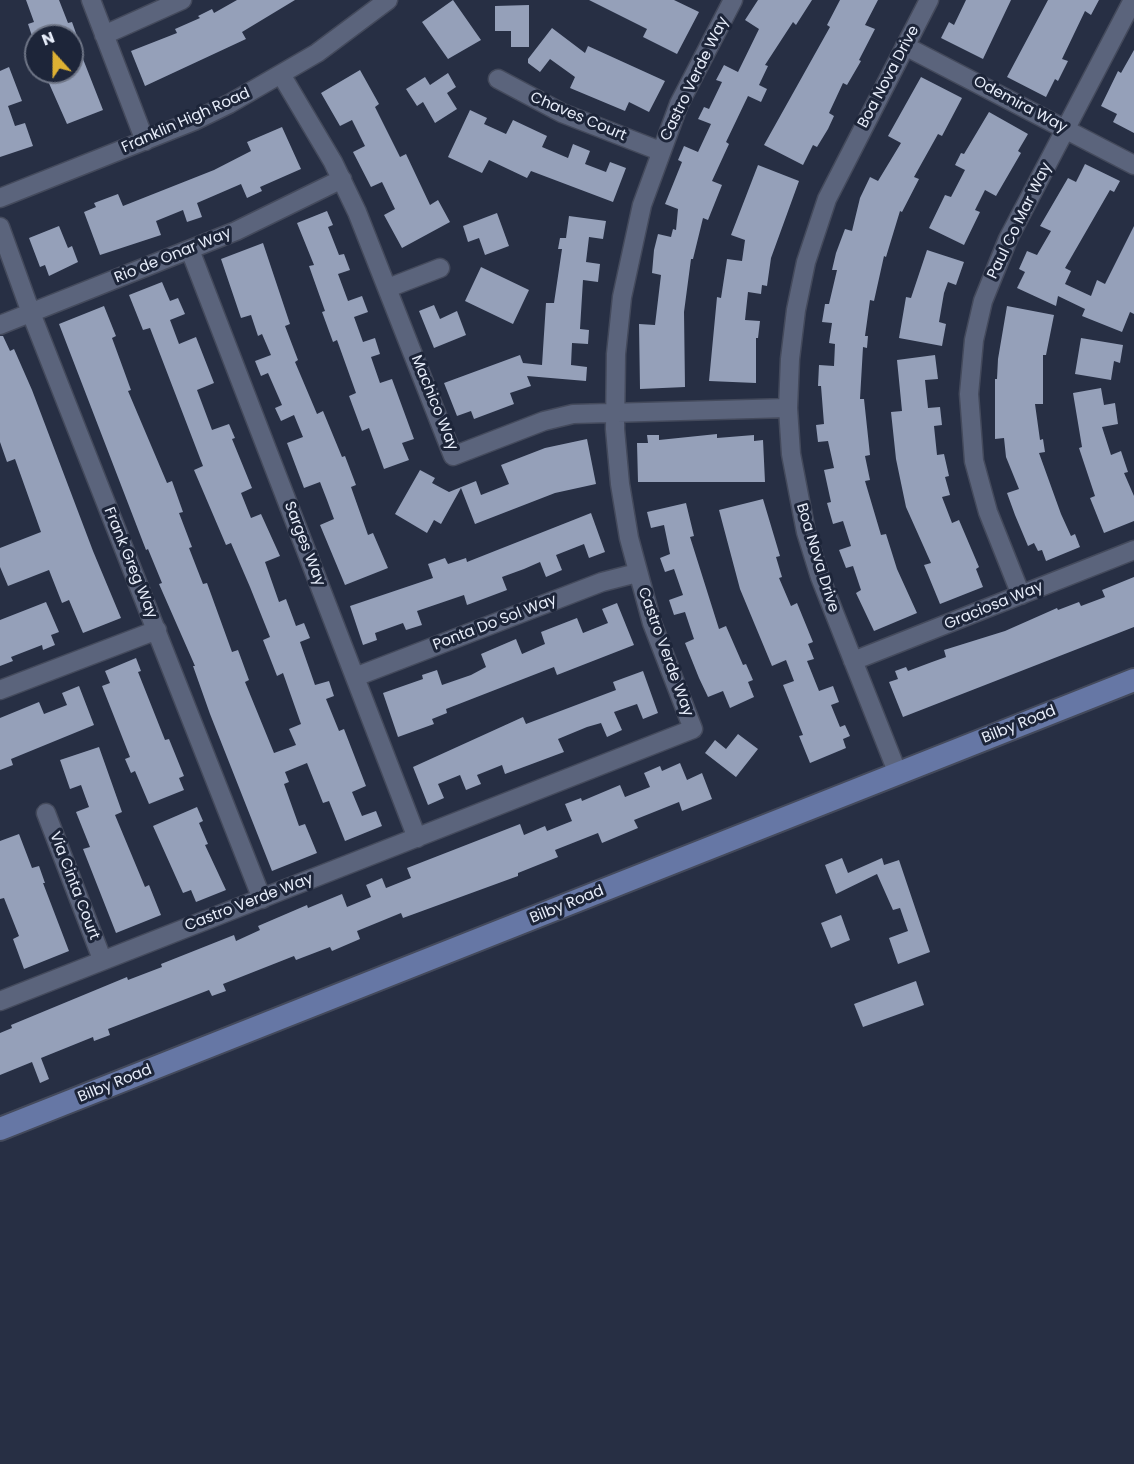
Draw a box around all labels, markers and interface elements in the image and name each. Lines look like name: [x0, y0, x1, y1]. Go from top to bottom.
street label: Castro Verde Way: [657, 14, 733, 144]
street label: Boa Nova Drive: [854, 23, 924, 131]
north arrow: [24, 24, 84, 84]
text: N: [38, 26, 58, 51]
street label: Odemira Way: [970, 73, 1070, 137]
street label: Franklin High Road: [119, 85, 253, 157]
street label: Chaves Court: [527, 89, 629, 145]
street label: Paul Co Mar Way: [984, 160, 1056, 282]
street label: Rio de Onar Way: [112, 224, 234, 288]
street label: Machico Way: [407, 353, 461, 453]
street label: Sarges Way: [280, 499, 328, 589]
street label: Boa Nova Drive: [792, 501, 842, 615]
street label: Frank Greg Way: [99, 505, 161, 621]
street label: Graciosa Way: [942, 578, 1046, 634]
street label: Castro Verde Way: [633, 585, 697, 719]
street label: Ponta Do Sol Way: [431, 591, 559, 655]
street label: Bilby Road: [979, 702, 1059, 748]
street label: Via Cinta Court: [45, 829, 103, 943]
street label: Castro Verde Way: [182, 870, 316, 936]
street label: Bilby Road: [527, 882, 607, 928]
street label: Bilby Road: [75, 1061, 155, 1107]

